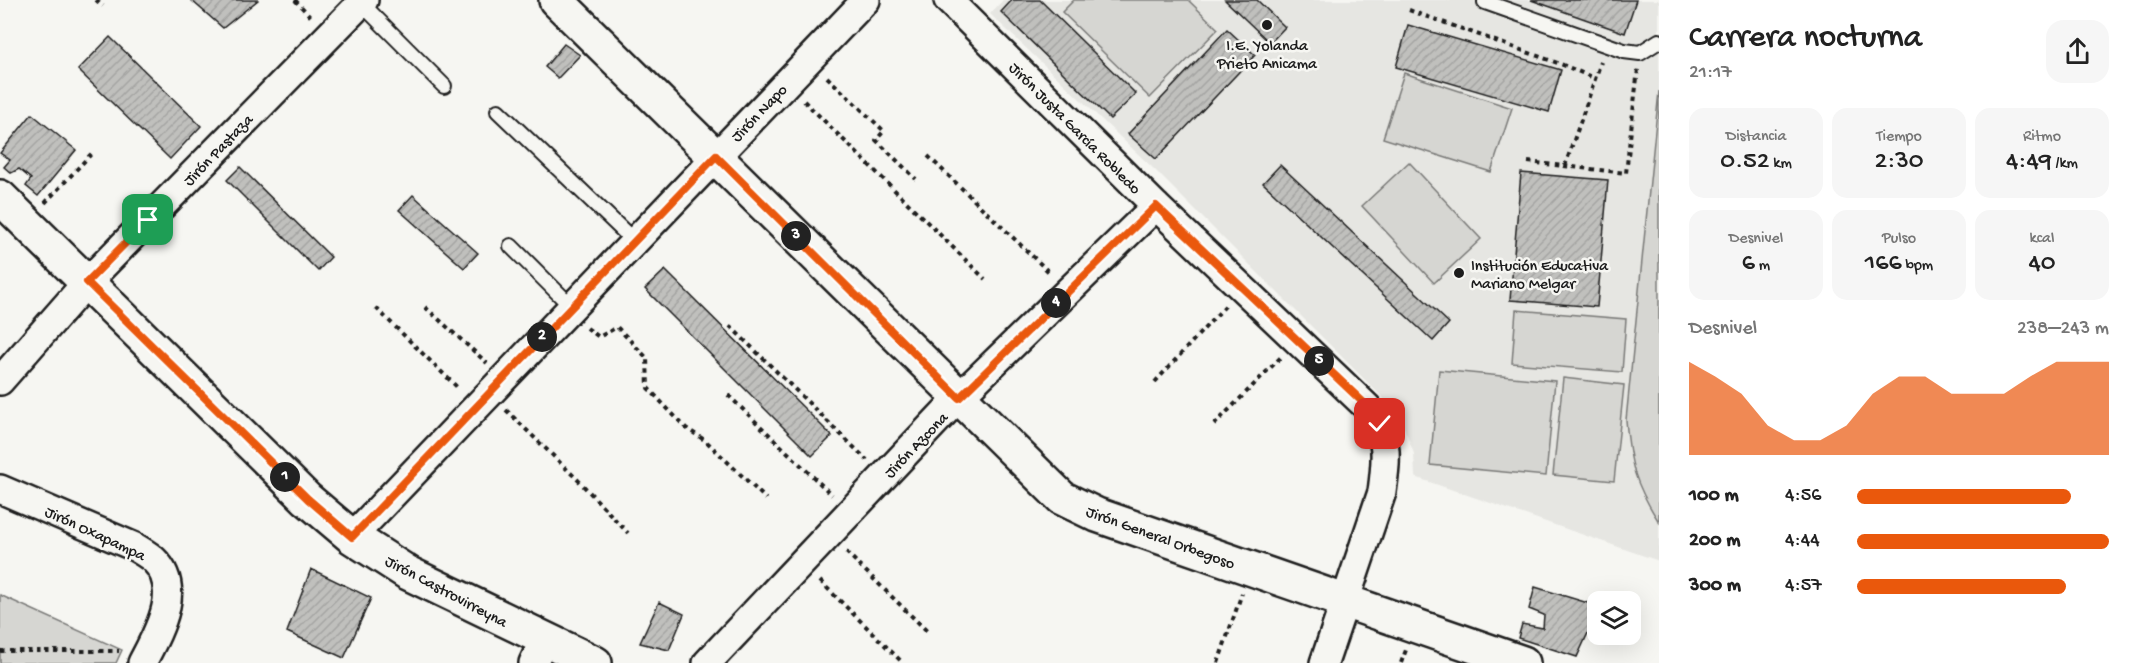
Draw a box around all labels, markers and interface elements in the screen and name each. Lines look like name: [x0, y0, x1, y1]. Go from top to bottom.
marker: I.E. Yolanda Prieto Anicama: [1260, 18, 1274, 32]
text: Carrera nocturna: [1689, 20, 1922, 58]
button: share: [2046, 20, 2109, 83]
place label: I.E. Yolanda Prieto Anicama: [1216, 38, 1318, 75]
street label: Jirón Justa García Robledo: [1003, 59, 1144, 200]
text: 21:17: [1689, 62, 1732, 85]
street label: Jirón Napo: [728, 82, 793, 147]
street label: Jirón Pastaza: [181, 111, 259, 191]
text: Distancia: [1726, 128, 1786, 147]
text: Tiempo: [1876, 128, 1922, 147]
text: Ritmo: [2023, 128, 2061, 147]
text: 0.52: [1720, 147, 1770, 178]
text: 2:30: [1874, 147, 1924, 178]
text: 4:49: [2006, 147, 2052, 178]
text: km: [1770, 155, 1792, 174]
text: /km: [2052, 155, 2078, 174]
pin: [122, 194, 173, 245]
icon: arrive: [131, 203, 164, 236]
pin: 3: [781, 221, 811, 251]
text: 3: [792, 226, 800, 245]
text: Desnivel: [1729, 230, 1783, 249]
text: Pulso: [1882, 230, 1916, 249]
text: kcal: [2030, 230, 2054, 249]
text: 6: [1742, 249, 1755, 280]
text: 166: [1865, 249, 1902, 280]
text: 40: [2028, 249, 2056, 280]
text: m: [1755, 257, 1770, 276]
text: bpm: [1902, 257, 1933, 276]
place label: Institución Educativa Mariano Melgar: [1471, 258, 1609, 295]
marker: Institución Educativa Mariano Melgar: [1452, 266, 1466, 280]
pin: 4: [1041, 288, 1071, 318]
text: 4: [1052, 293, 1060, 312]
text: Desnivel: [1689, 318, 1757, 341]
text: 238–243 m: [2017, 318, 2109, 341]
pin: 2: [527, 322, 557, 352]
text: 2: [538, 327, 546, 346]
pin: 5: [1304, 346, 1334, 376]
text: 5: [1315, 351, 1323, 370]
pin: [1354, 398, 1405, 449]
icon: check: [1363, 407, 1396, 440]
street label: Jirón Azcona: [881, 409, 954, 483]
pin: 1: [270, 462, 300, 492]
text: 1: [282, 467, 288, 486]
text: 100 m: [1689, 485, 1739, 508]
text: 4:56: [1785, 485, 1821, 508]
street label: Jirón Oxapampa: [41, 504, 149, 567]
street label: Jirón General Orbegoso: [1083, 504, 1237, 575]
text: 200 m: [1689, 530, 1740, 553]
text: 4:44: [1785, 530, 1820, 553]
street label: Jirón Castrovirreyna: [381, 553, 511, 634]
text: 300 m: [1689, 575, 1741, 598]
text: 4:57: [1785, 575, 1822, 598]
map controls: [1587, 591, 1641, 645]
button: layers: [1587, 591, 1641, 645]

